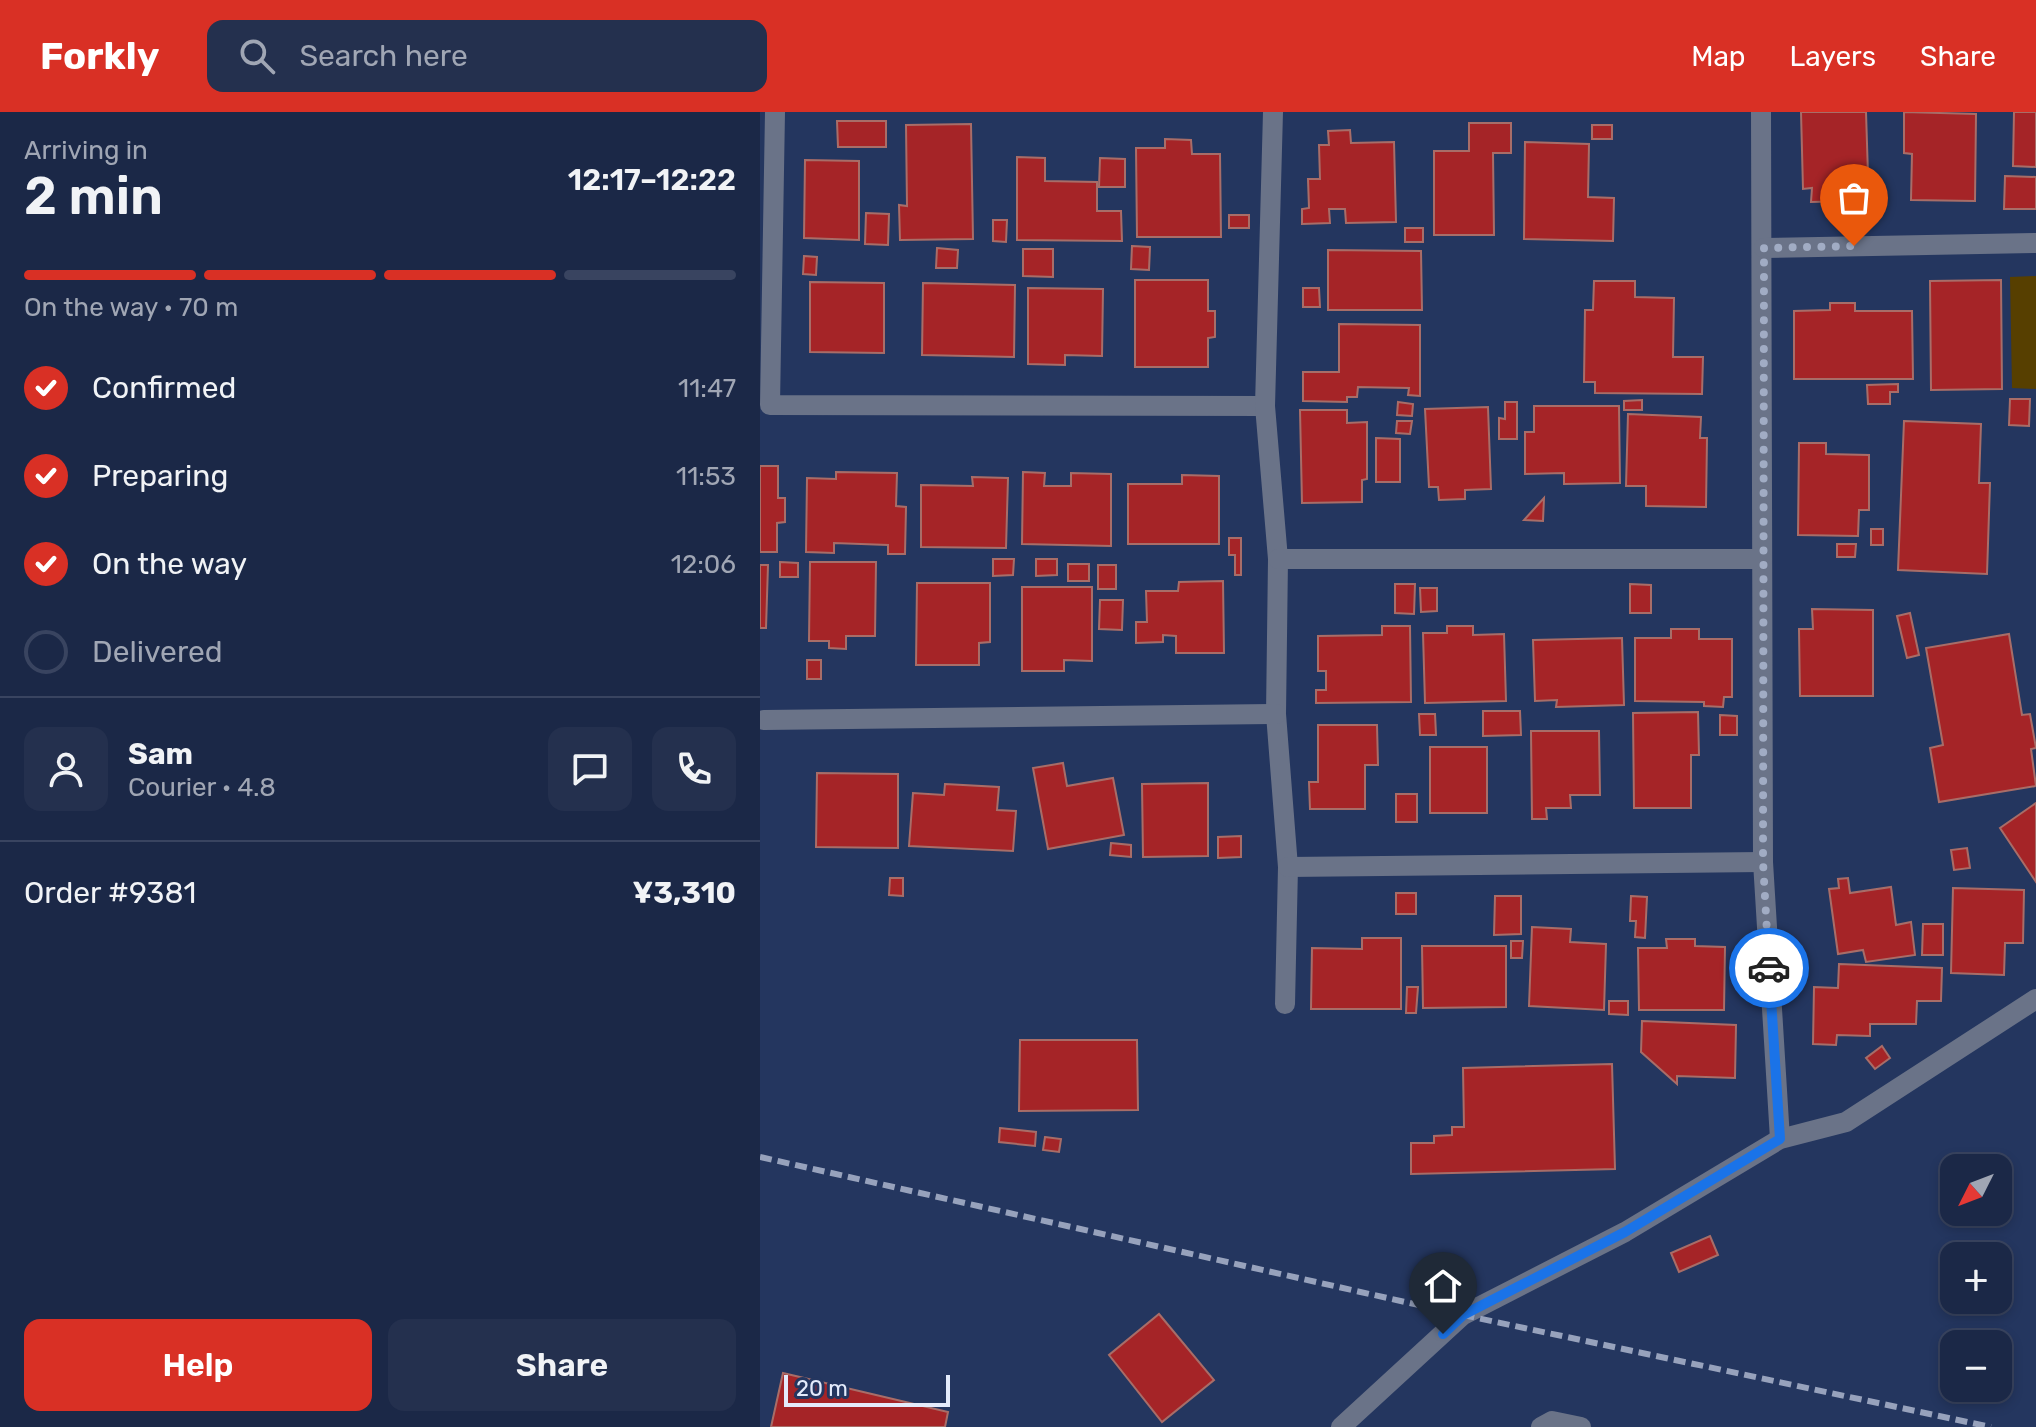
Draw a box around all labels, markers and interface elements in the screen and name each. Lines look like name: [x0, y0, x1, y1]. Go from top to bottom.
search box: [207, 20, 767, 92]
text: Forkly: [40, 33, 159, 79]
icon: search: [235, 34, 279, 78]
text: Search here: [299, 38, 468, 74]
text: Map: [1691, 40, 1746, 73]
text: Layers: [1790, 40, 1876, 73]
text: Share: [1920, 40, 1996, 73]
text: Arriving in: [24, 135, 148, 166]
text: 12:17–12:22: [568, 162, 736, 198]
pin: [1820, 164, 1888, 246]
text: 2 min: [24, 165, 163, 227]
icon: bag: [1832, 176, 1876, 220]
text: On the way · 70 m: [24, 292, 238, 323]
icon: check: [24, 366, 68, 410]
text: Confirmed: [92, 370, 236, 406]
text: 11:47: [678, 373, 736, 404]
icon: check: [24, 454, 68, 498]
text: Preparing: [92, 458, 228, 494]
text: 11:53: [676, 461, 736, 492]
icon: check: [24, 542, 68, 586]
text: On the way: [92, 546, 247, 582]
text: 12:06: [671, 549, 736, 580]
text: Delivered: [92, 634, 223, 670]
button: person: [24, 727, 108, 811]
button: chat: [548, 727, 632, 811]
button: phone: [652, 727, 736, 811]
text: Sam: [128, 736, 193, 772]
text: Courier · 4.8: [128, 772, 276, 803]
text: Order #9381: [24, 875, 196, 911]
text: ¥3,310: [633, 875, 736, 911]
courier: [1729, 928, 1809, 1008]
icon: car: [1747, 946, 1791, 990]
north arrow: [1940, 1154, 2012, 1226]
map controls: [1940, 1154, 2012, 1402]
button: +: [1940, 1242, 2012, 1314]
pin: [1409, 1252, 1477, 1334]
icon: home: [1421, 1264, 1465, 1308]
button: Help: [24, 1319, 372, 1411]
button: Share: [388, 1319, 736, 1411]
button: −: [1940, 1330, 2012, 1402]
scale bar: [784, 1371, 950, 1407]
text: 20 m: [796, 1375, 848, 1402]

